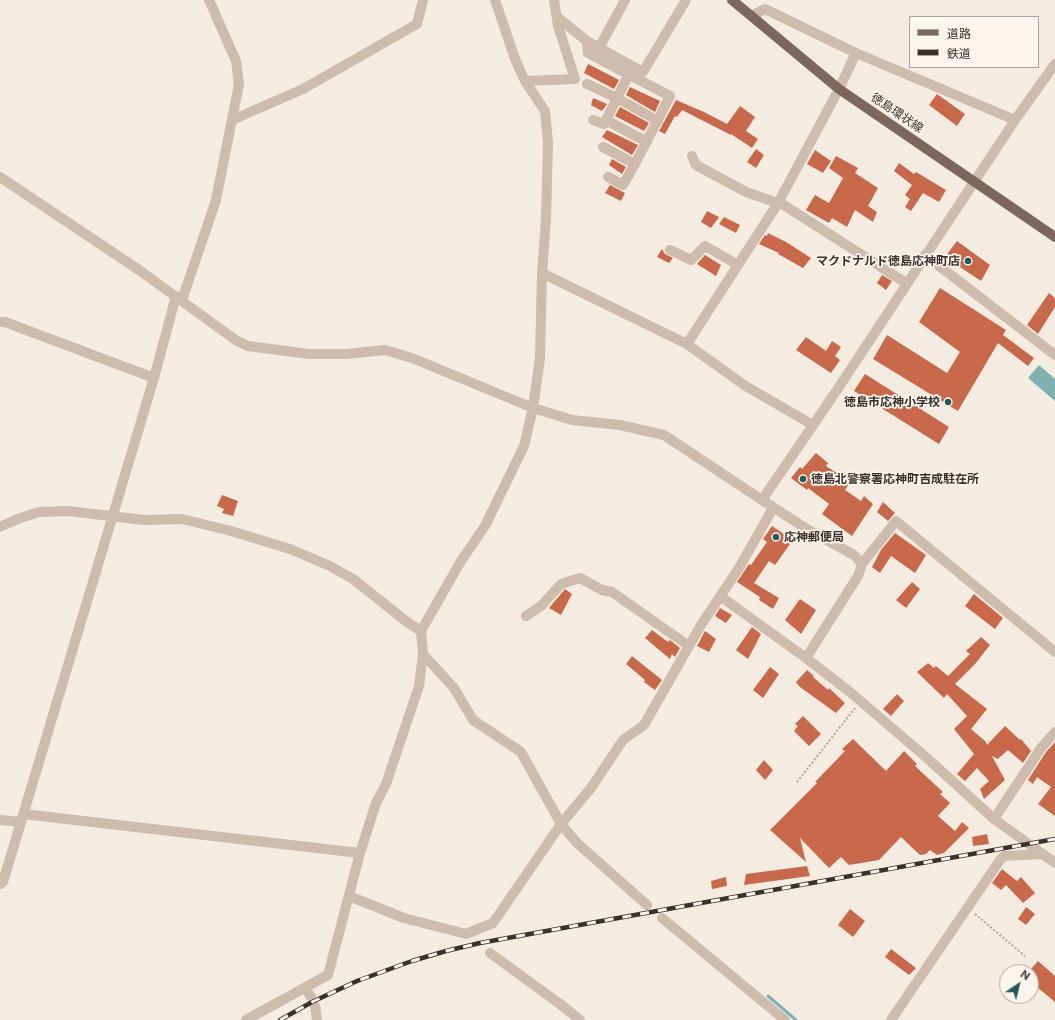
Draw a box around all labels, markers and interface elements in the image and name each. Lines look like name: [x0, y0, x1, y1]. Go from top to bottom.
legend: [909, 16, 1039, 68]
text: 道路: [947, 27, 971, 41]
text: 鉄道: [947, 47, 971, 61]
street label: 徳島環状線: [868, 90, 926, 136]
place label: マクドナルド徳島応神町店: [816, 254, 960, 268]
marker: マクドナルド徳島応神町店: [963, 256, 973, 266]
place label: 徳島市応神小学校: [844, 395, 940, 409]
marker: 徳島市応神小学校: [943, 397, 953, 407]
place label: 徳島北警察署応神町吉成駐在所: [811, 472, 979, 486]
marker: 徳島北警察署応神町吉成駐在所: [798, 474, 808, 484]
place label: 応神郵便局: [784, 530, 844, 544]
marker: 応神郵便局: [771, 532, 781, 542]
north arrow: [999, 964, 1039, 1004]
text: N: [1018, 968, 1032, 982]

